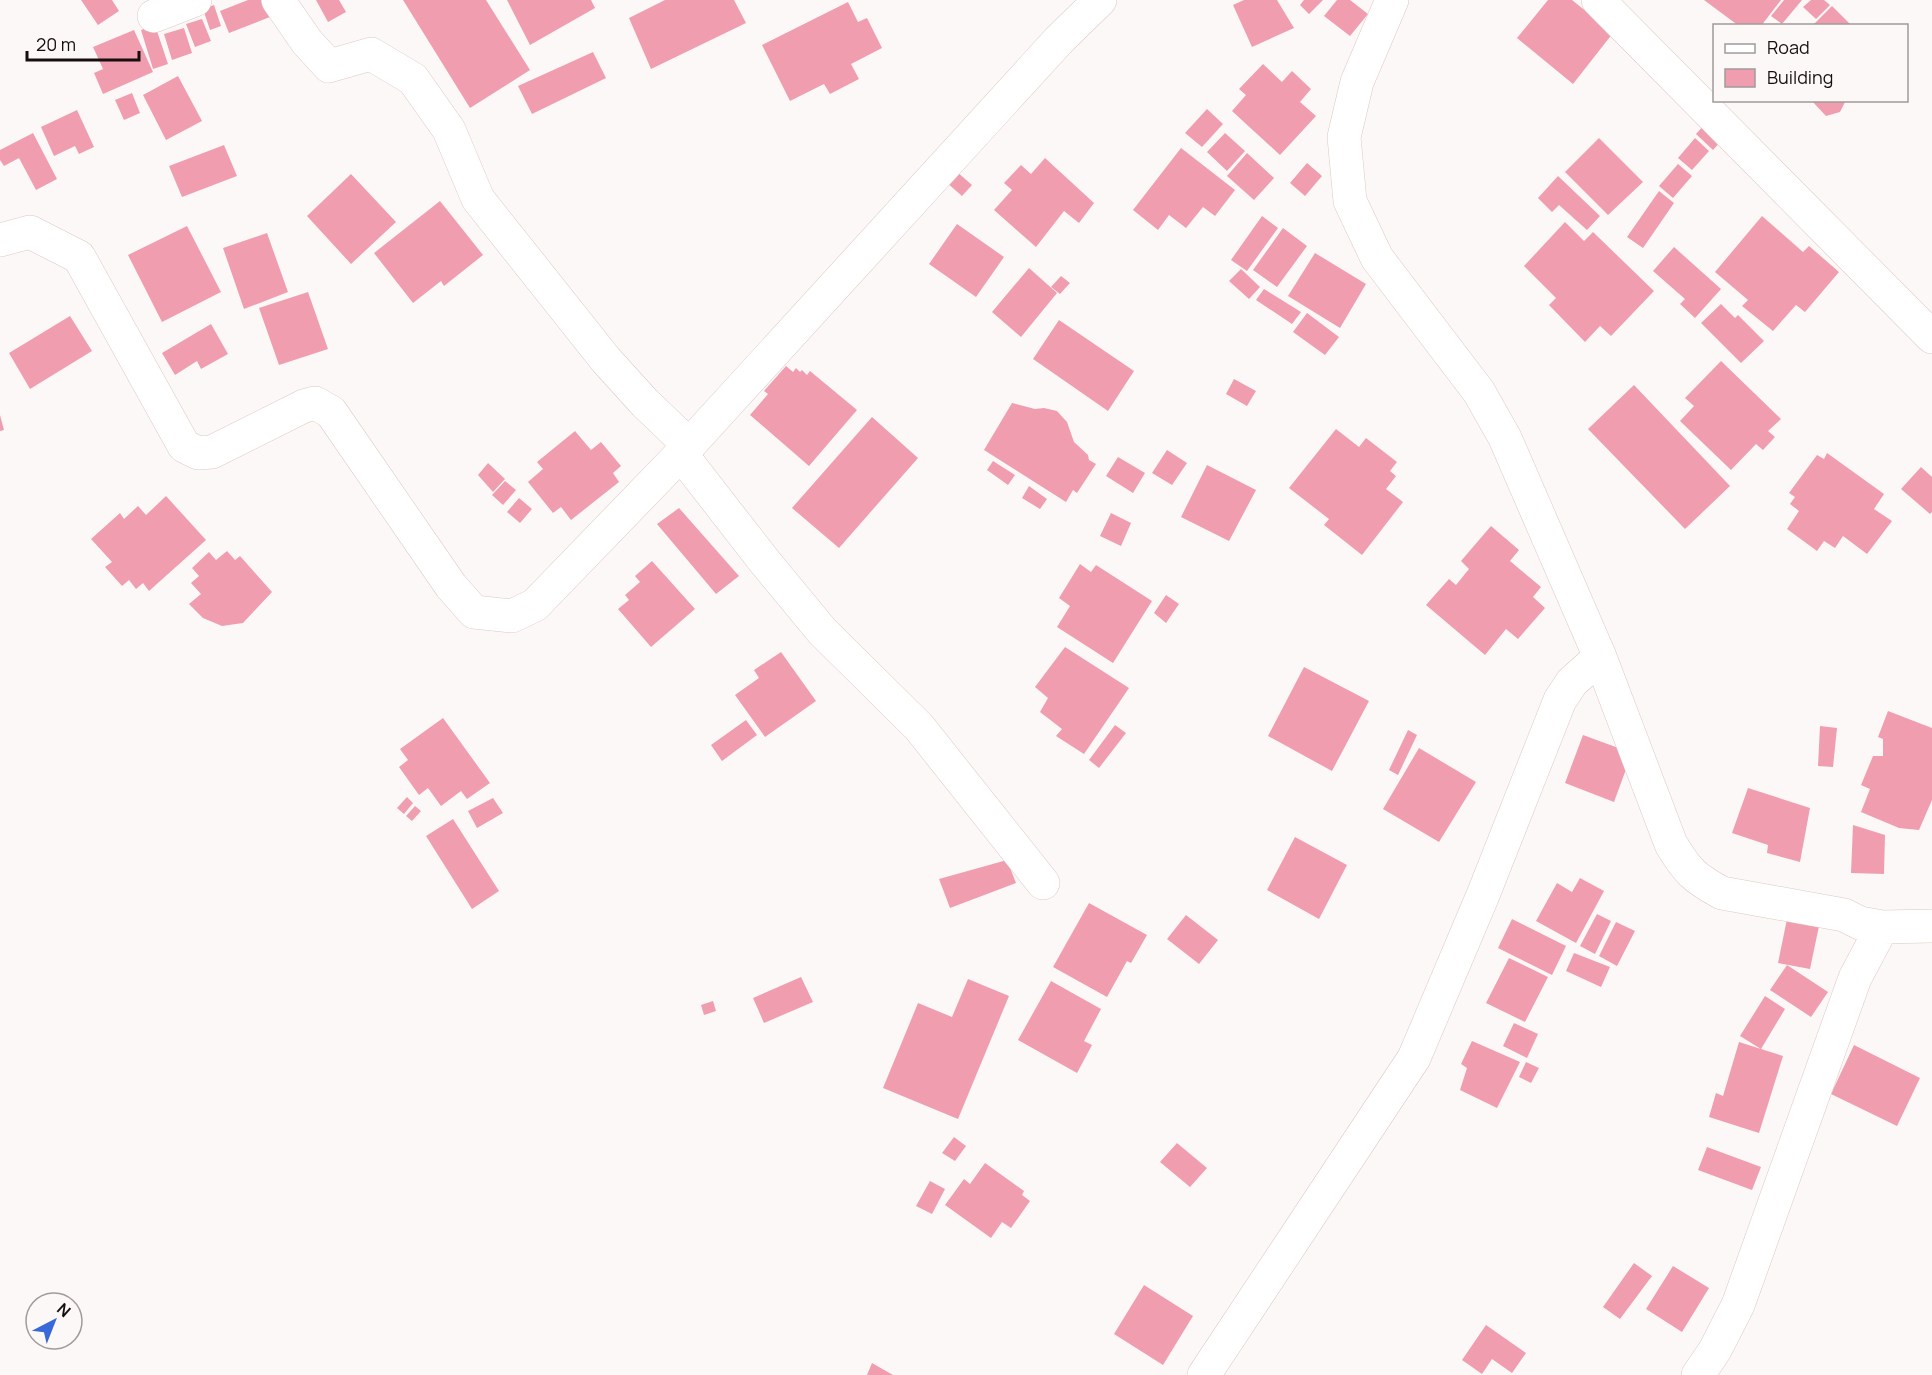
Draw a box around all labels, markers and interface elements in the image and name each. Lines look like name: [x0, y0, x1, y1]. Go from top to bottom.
scale bar: [27, 24, 140, 62]
legend: [1713, 24, 1908, 102]
text: 20 m: [36, 32, 76, 56]
text: Road: [1767, 35, 1810, 59]
text: Building: [1767, 65, 1833, 89]
north arrow: [24, 1291, 84, 1351]
text: N: [52, 1298, 76, 1322]

